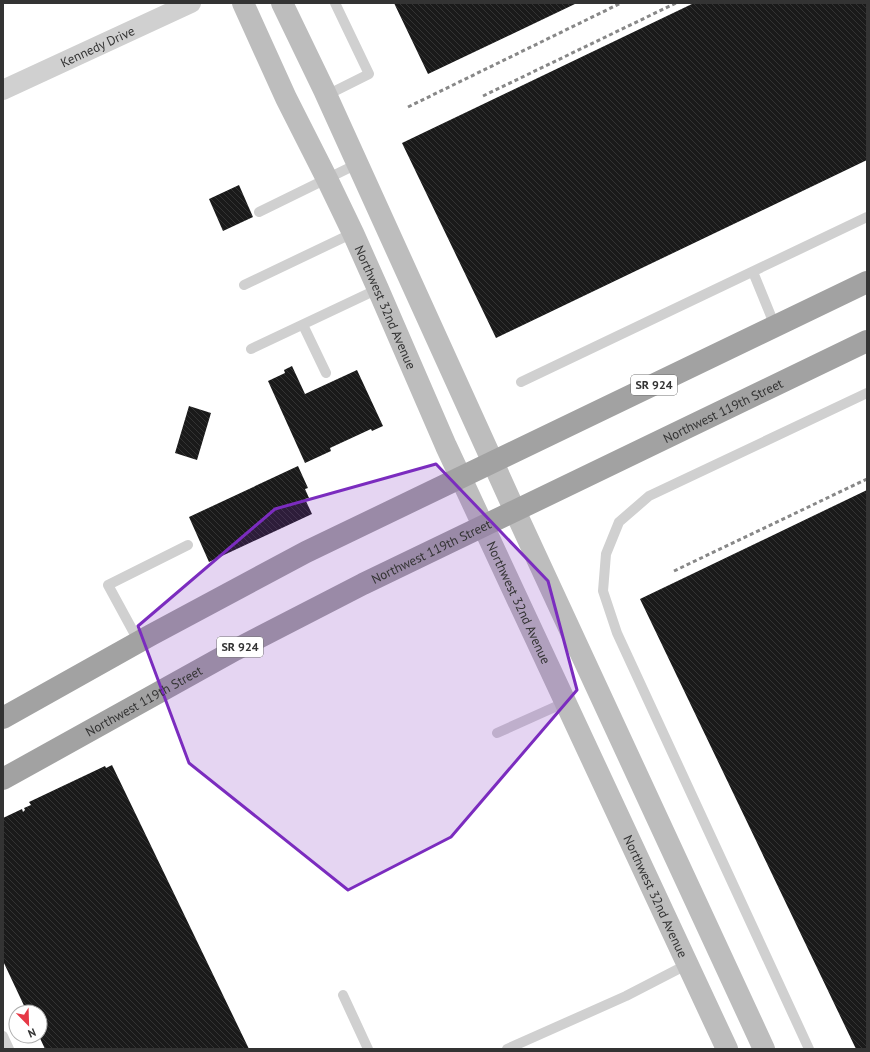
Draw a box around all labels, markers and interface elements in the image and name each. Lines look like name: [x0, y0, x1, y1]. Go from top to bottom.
street label: Kennedy Drive: [58, 22, 137, 71]
street label: Northwest 32nd Avenue: [351, 243, 420, 372]
road number: SR 924: [631, 375, 677, 395]
street label: Northwest 119th Street: [660, 375, 786, 447]
street label: Northwest 119th Street: [369, 515, 494, 588]
street label: Northwest 32nd Avenue: [483, 539, 554, 667]
road number: SR 924: [217, 637, 263, 657]
street label: Northwest 119th Street: [83, 662, 206, 740]
street label: Northwest 32nd Avenue: [619, 832, 691, 960]
north arrow: [8, 1004, 48, 1044]
text: N: [26, 1025, 38, 1041]

